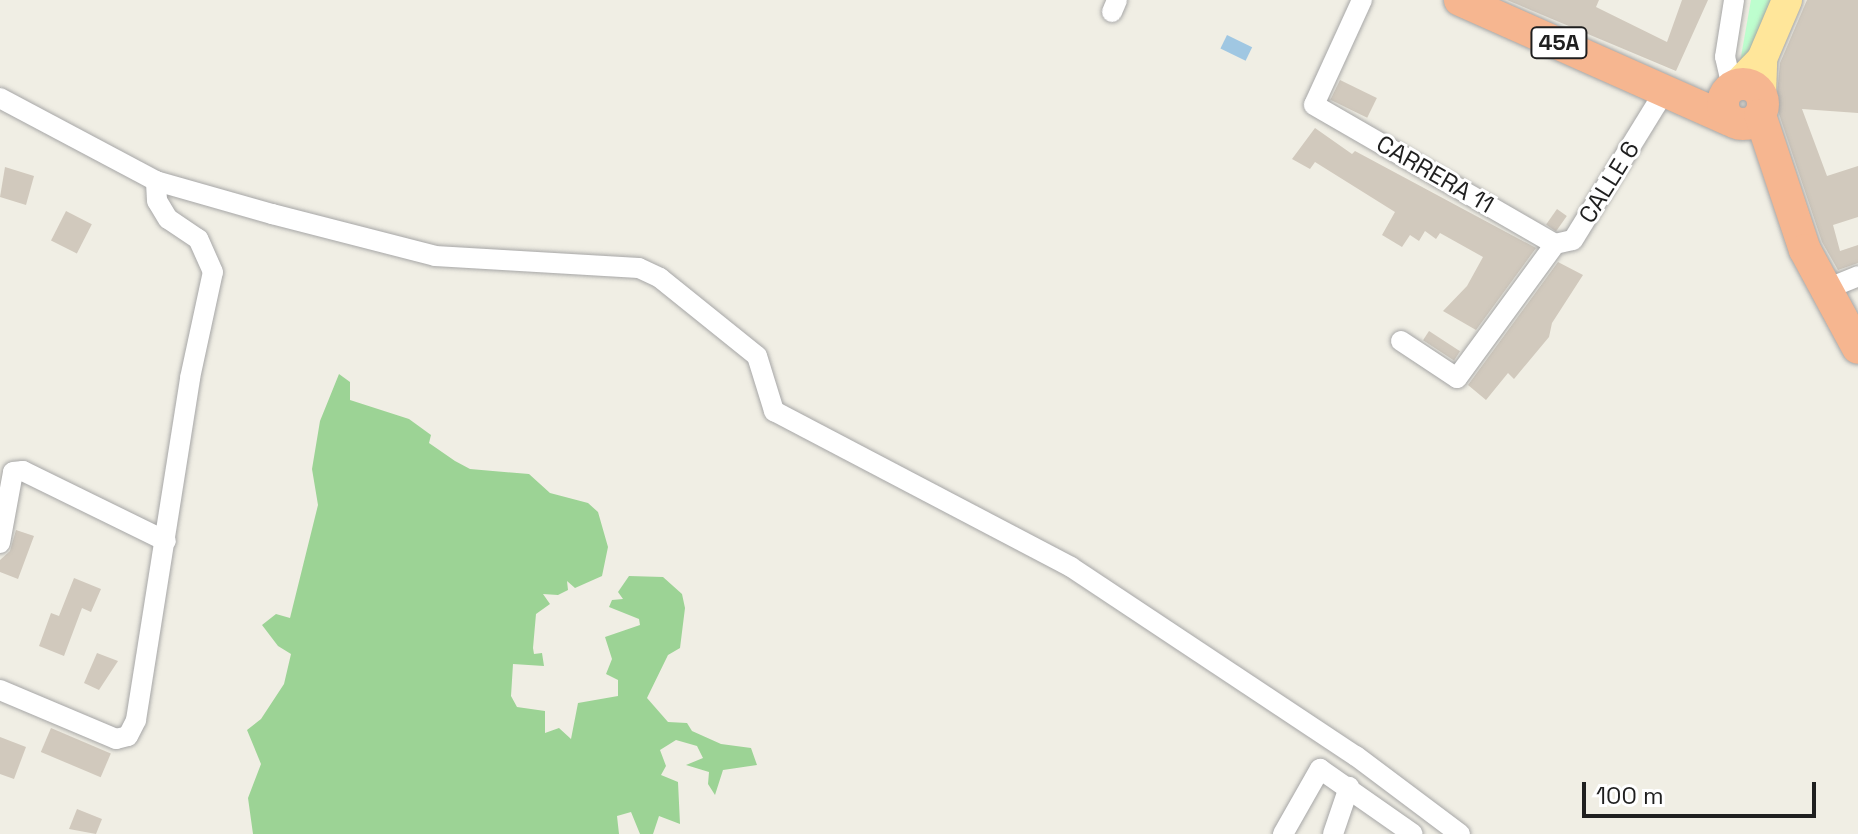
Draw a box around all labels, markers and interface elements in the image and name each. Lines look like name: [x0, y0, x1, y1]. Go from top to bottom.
road number: 45A: [1529, 25, 1589, 61]
street label: CARRERA 11: [1371, 129, 1499, 219]
street label: CALLE 6: [1573, 136, 1645, 228]
scale bar: [1586, 766, 1820, 816]
text: 100 m: [1596, 780, 1664, 811]

